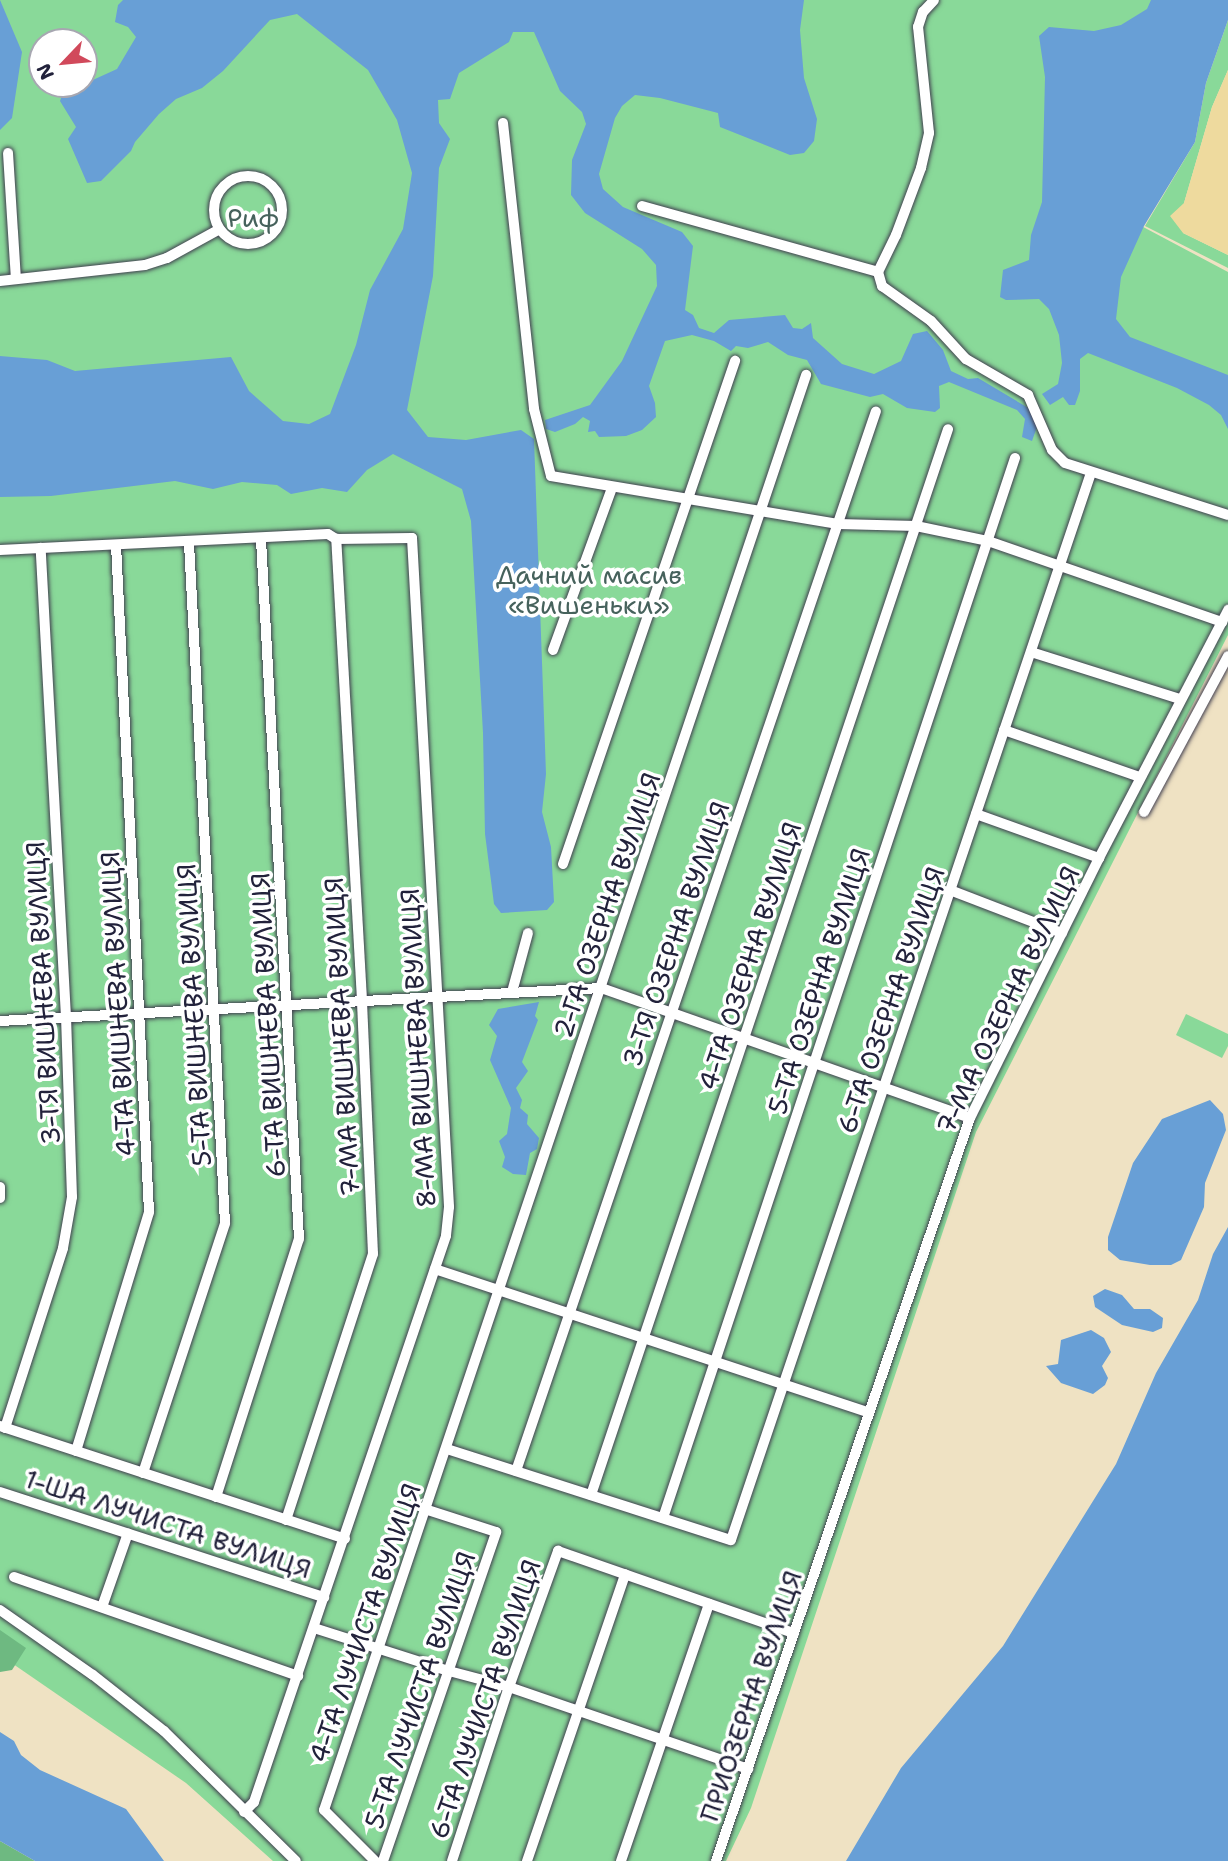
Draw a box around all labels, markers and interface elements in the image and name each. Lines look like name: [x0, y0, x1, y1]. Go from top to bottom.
north arrow: [28, 28, 98, 98]
text: N: [31, 59, 60, 84]
park label: Риф: [227, 202, 279, 234]
park label: Дачний масив «Вишеньки»: [496, 559, 682, 620]
street label: 2-ГА ОЗЕРНА ВУЛИЦЯ: [547, 768, 667, 1042]
street label: 3-ТЯ ОЗЕРНА ВУЛИЦЯ: [616, 797, 736, 1071]
street label: 4-ТА ОЗЕРНА ВУЛИЦЯ: [692, 818, 808, 1094]
street label: 3-ТЯ ВИШНЕВА ВУЛИЦЯ: [19, 840, 67, 1146]
street label: 5-ТА ОЗЕРНА ВУЛИЦЯ: [761, 844, 877, 1118]
street label: 4-ТА ВИШНЕВА ВУЛИЦЯ: [94, 850, 142, 1158]
street label: 7-МА ОЗЕРНА ВУЛИЦЯ: [930, 861, 1086, 1139]
street label: 5-ТА ВИШНЕВА ВУЛИЦЯ: [170, 863, 218, 1167]
street label: 6-ТА ОЗЕРНА ВУЛИЦЯ: [831, 863, 951, 1137]
street label: 6-ТА ВИШНЕВА ВУЛИЦЯ: [244, 872, 292, 1178]
street label: 7-МА ВИШНЕВА ВУЛИЦЯ: [318, 877, 366, 1197]
street label: 8-МА ВИШНЕВА ВУЛИЦЯ: [394, 887, 442, 1209]
street label: 1-ША ЛУЧИСТА ВУЛИЦЯ: [21, 1463, 315, 1585]
street label: 4-ТА ЛУЧИСТА ВУЛИЦЯ: [303, 1479, 427, 1767]
street label: 5-ТА ЛУЧИСТА ВУЛИЦЯ: [358, 1547, 482, 1833]
street label: 6-ТА ЛУЧИСТА ВУЛИЦЯ: [423, 1555, 547, 1843]
street label: ПРИОЗЕРНА ВУЛИЦЯ: [693, 1566, 809, 1826]

